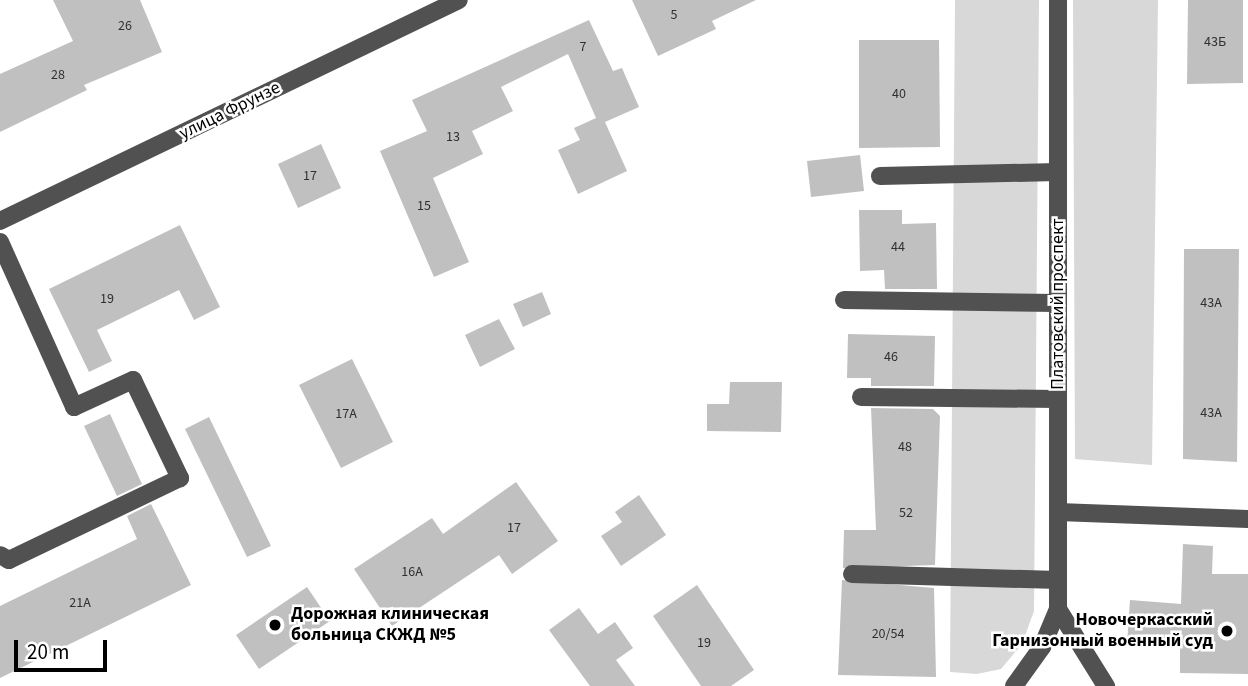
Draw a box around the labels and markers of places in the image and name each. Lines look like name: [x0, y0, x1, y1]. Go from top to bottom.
place label: Дорожная клиническая больница СКЖД №5: [291, 604, 489, 646]
place label: Новочеркасский Гарнизонный военный суд: [992, 610, 1213, 652]
marker: Дорожная клиническая больница СКЖД №5: [265, 615, 285, 635]
marker: Новочеркасский Гарнизонный военный суд: [1219, 623, 1235, 639]

